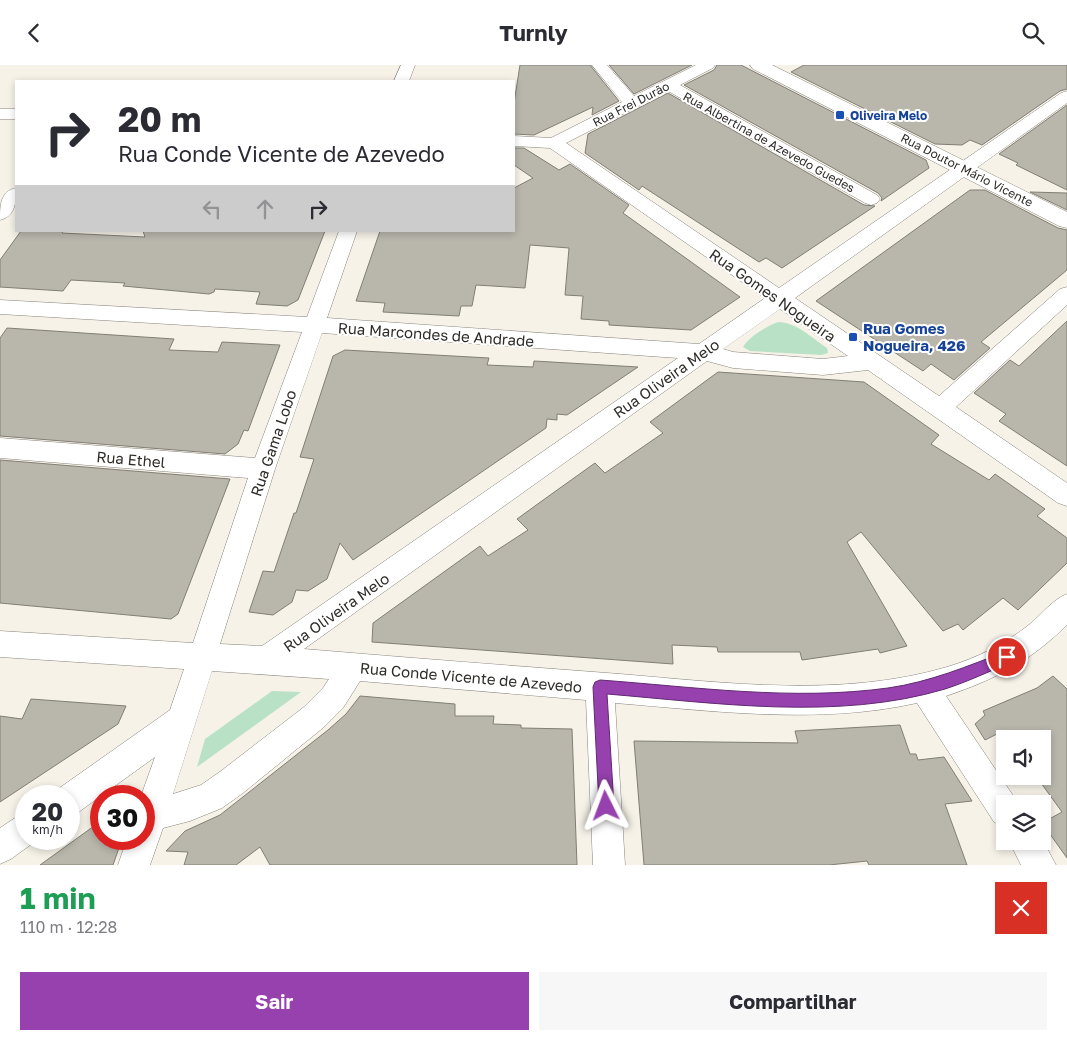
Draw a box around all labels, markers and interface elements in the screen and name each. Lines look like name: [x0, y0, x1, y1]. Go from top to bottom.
icon: back: [20, 19, 48, 47]
text: Turnly: [499, 19, 568, 46]
icon: search: [1019, 19, 1047, 47]
street label: Rua Frei Durão: [590, 78, 672, 130]
street label: Rua Albertina de Azevedo Guedes: [681, 88, 857, 196]
text: 20 m: [118, 98, 201, 140]
icon: right: [35, 100, 100, 165]
place label: Oliveira Melo: [850, 108, 927, 123]
marker: Oliveira Melo: [834, 109, 846, 121]
street label: Rua Doutor Mário Vicente: [898, 130, 1036, 210]
text: Rua Conde Vicente de Azevedo: [118, 140, 445, 167]
icon: left: [198, 195, 226, 223]
icon: ahead: [251, 195, 279, 223]
icon: right: [304, 195, 332, 223]
street label: Rua Gomes Nogueira: [706, 245, 840, 345]
street label: Rua Marcondes de Andrade: [337, 318, 535, 350]
place label: Rua Gomes Nogueira, 426: [863, 319, 965, 354]
marker: Rua Gomes Nogueira, 426: [847, 331, 859, 343]
street label: Rua Oliveira Melo: [610, 335, 722, 421]
street label: Rua Gama Lobo: [246, 387, 300, 499]
street label: Rua Ethel: [96, 447, 166, 471]
street label: Rua Oliveira Melo: [280, 569, 392, 655]
pin: [986, 636, 1028, 678]
icon: arrive: [993, 643, 1021, 671]
street label: Rua Conde Vicente de Azevedo: [359, 658, 583, 696]
map controls: [996, 730, 1051, 850]
button: sound: [996, 730, 1051, 785]
position arrow: [579, 779, 631, 831]
speed limit sign: 30: [90, 785, 155, 850]
button: layers: [996, 795, 1051, 850]
text: 20: [32, 796, 63, 827]
text: km/h: [32, 822, 63, 837]
text: 1 min: [20, 880, 96, 916]
button: close: [995, 882, 1047, 934]
text: 110 m · 12:28: [20, 917, 117, 937]
button: Sair: [20, 972, 529, 1030]
button: Compartilhar: [539, 972, 1047, 1030]

